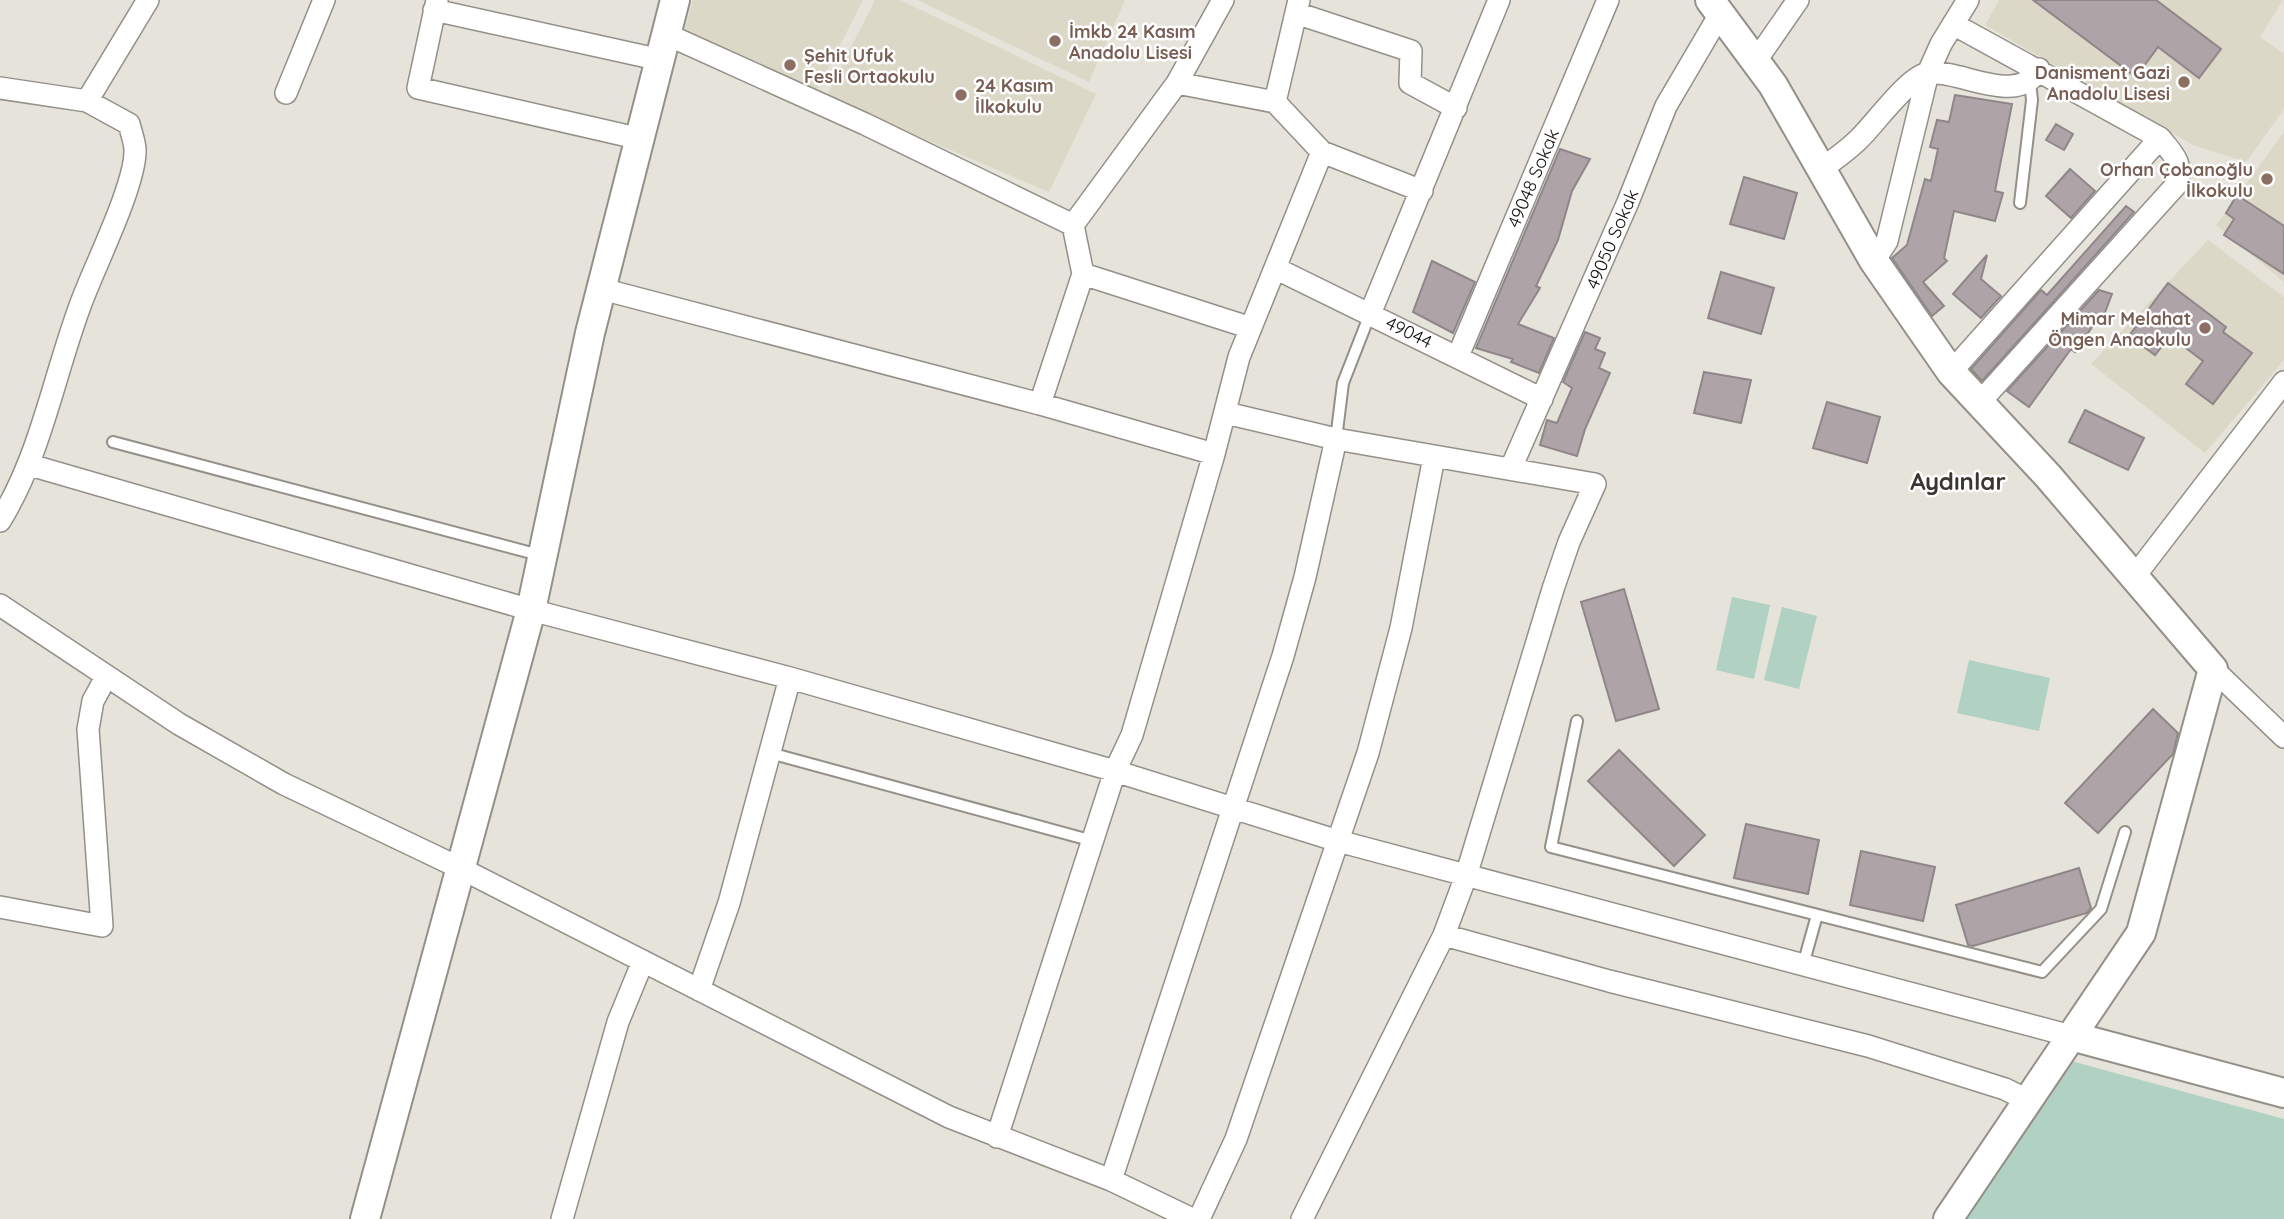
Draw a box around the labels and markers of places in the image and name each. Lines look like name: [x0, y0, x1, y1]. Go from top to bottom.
place label: İmkb 24 Kasım Anadolu Lisesi: [1069, 20, 1196, 64]
marker: İmkb 24 Kasım Anadolu Lisesi: [1047, 33, 1063, 49]
place label: Şehit Ufuk Fesli Ortaokulu: [804, 44, 935, 88]
marker: Şehit Ufuk Fesli Ortaokulu: [782, 57, 798, 73]
place label: Danisment Gazi Anadolu Lisesi: [2035, 61, 2170, 105]
place label: 24 Kasım İlkokulu: [975, 74, 1053, 118]
marker: Danisment Gazi Anadolu Lisesi: [2176, 74, 2192, 90]
marker: 24 Kasım İlkokulu: [953, 87, 969, 103]
place label: Orhan Çobanoğlu İlkokulu: [2100, 158, 2253, 202]
marker: Orhan Çobanoğlu İlkokulu: [2259, 171, 2275, 187]
place label: Mimar Melahat Öngen Anaokulu: [2048, 307, 2191, 351]
marker: Mimar Melahat Öngen Anaokulu: [2197, 320, 2213, 336]

